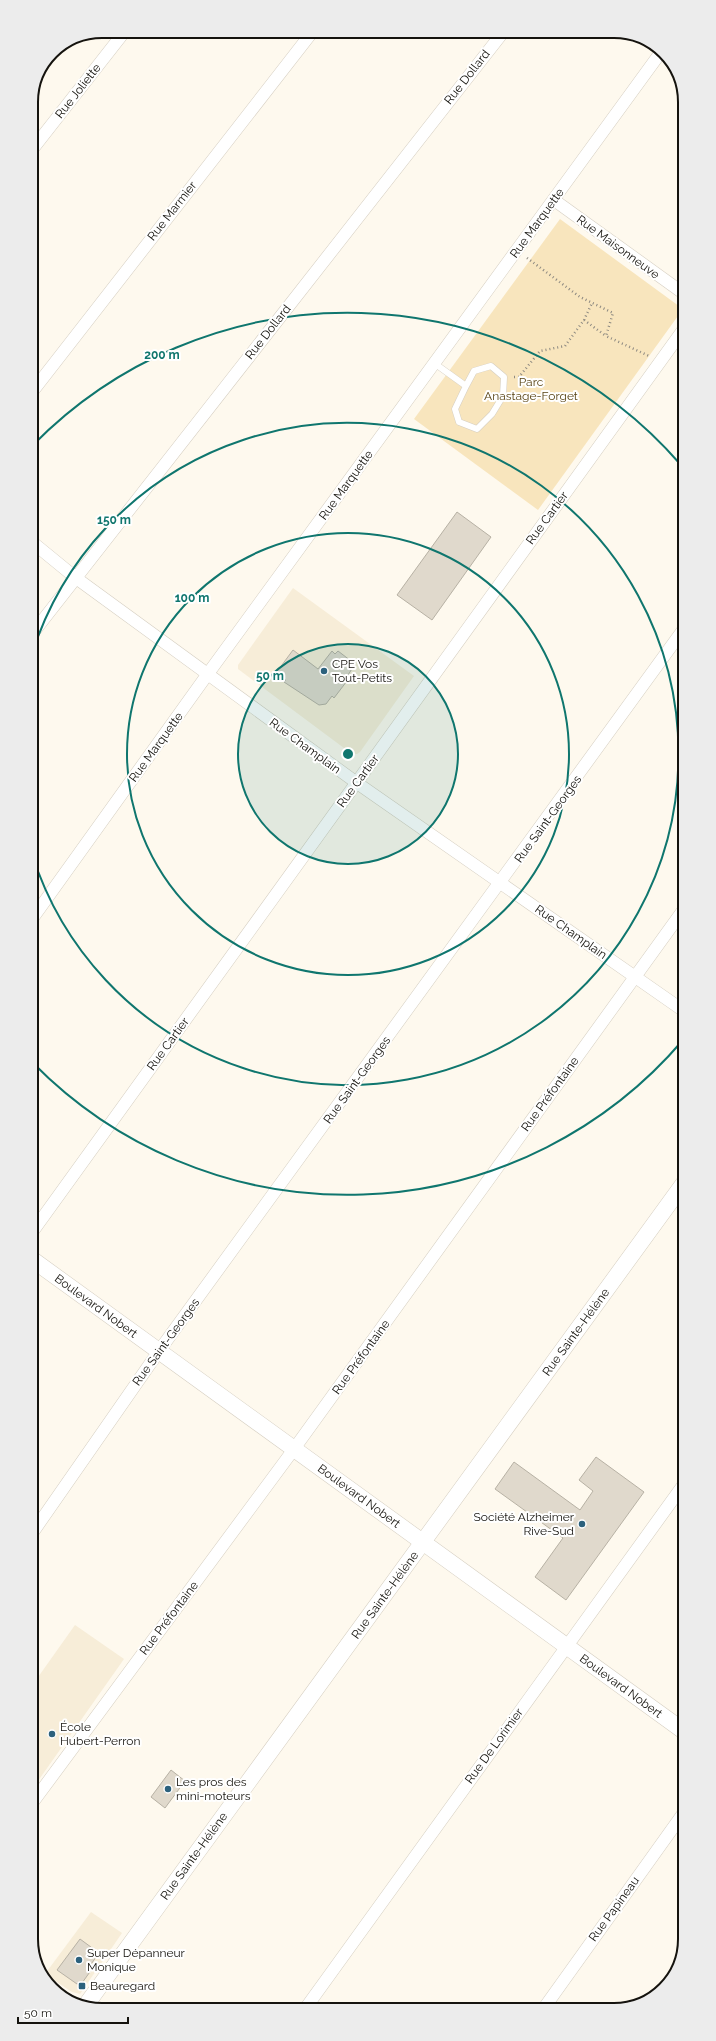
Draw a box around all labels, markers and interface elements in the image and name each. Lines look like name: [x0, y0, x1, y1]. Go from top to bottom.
street label: Rue Dollard: [441, 47, 493, 107]
street label: Rue Joliette: [52, 61, 104, 121]
street label: Rue Marmier: [145, 178, 200, 243]
street label: Rue Marquette: [507, 186, 567, 260]
street label: Rue Maisonneuve: [574, 212, 662, 282]
street label: Rue Dollard: [242, 302, 294, 362]
text: 200 m: [144, 348, 180, 362]
park label: Parc Anastage-Forget: [484, 375, 578, 403]
street label: Rue Marquette: [316, 448, 376, 522]
street label: Rue Cartier: [523, 488, 571, 547]
text: 150 m: [97, 513, 131, 527]
text: 100 m: [175, 591, 209, 605]
place label: CPE Vos Tout-Petits: [332, 657, 392, 685]
marker: CPE Vos Tout-Petits: [319, 666, 329, 676]
text: 50 m: [256, 669, 284, 683]
street label: Rue Marquette: [126, 710, 186, 784]
street label: Rue Champlain: [267, 715, 343, 777]
centre of rings: [341, 747, 355, 761]
street label: Rue Cartier: [334, 751, 382, 810]
street label: Rue Saint-Georges: [512, 772, 584, 865]
street label: Rue Champlain: [532, 902, 610, 962]
street label: Rue Cartier: [144, 1014, 192, 1073]
street label: Rue Saint-Georges: [321, 1033, 393, 1126]
street label: Rue Préfontaine: [518, 1054, 582, 1134]
street label: Boulevard Nobert: [52, 1271, 140, 1341]
street label: Rue Sainte-Hélène: [540, 1286, 612, 1378]
street label: Rue Saint-Georges: [130, 1295, 202, 1388]
street label: Rue Préfontaine: [329, 1317, 393, 1397]
street label: Boulevard Nobert: [315, 1461, 403, 1531]
place label: Société Alzheimer Rive-Sud: [474, 1510, 575, 1538]
marker: Société Alzheimer Rive-Sud: [577, 1519, 587, 1529]
street label: Rue Sainte-Hélène: [349, 1549, 421, 1641]
street label: Rue Préfontaine: [137, 1578, 201, 1658]
street label: Boulevard Nobert: [577, 1651, 665, 1721]
street label: Rue De Lorimier: [462, 1705, 526, 1786]
place label: École Hubert-Perron: [60, 1720, 140, 1748]
marker: École Hubert-Perron: [47, 1729, 57, 1739]
place label: Les pros des mini-moteurs: [176, 1775, 251, 1803]
marker: Les pros des mini-moteurs: [163, 1784, 173, 1794]
street label: Rue Sainte-Hélène: [158, 1810, 230, 1902]
street label: Rue Papineau: [586, 1874, 642, 1944]
place label: Super Dépanneur Monique: [87, 1946, 186, 1974]
marker: Super Dépanneur Monique: [74, 1955, 84, 1965]
place label: Beauregard: [90, 1979, 155, 1993]
marker: Beauregard: [77, 1981, 87, 1991]
scale bar: [18, 1999, 128, 2025]
text: 50 m: [24, 2006, 52, 2020]

